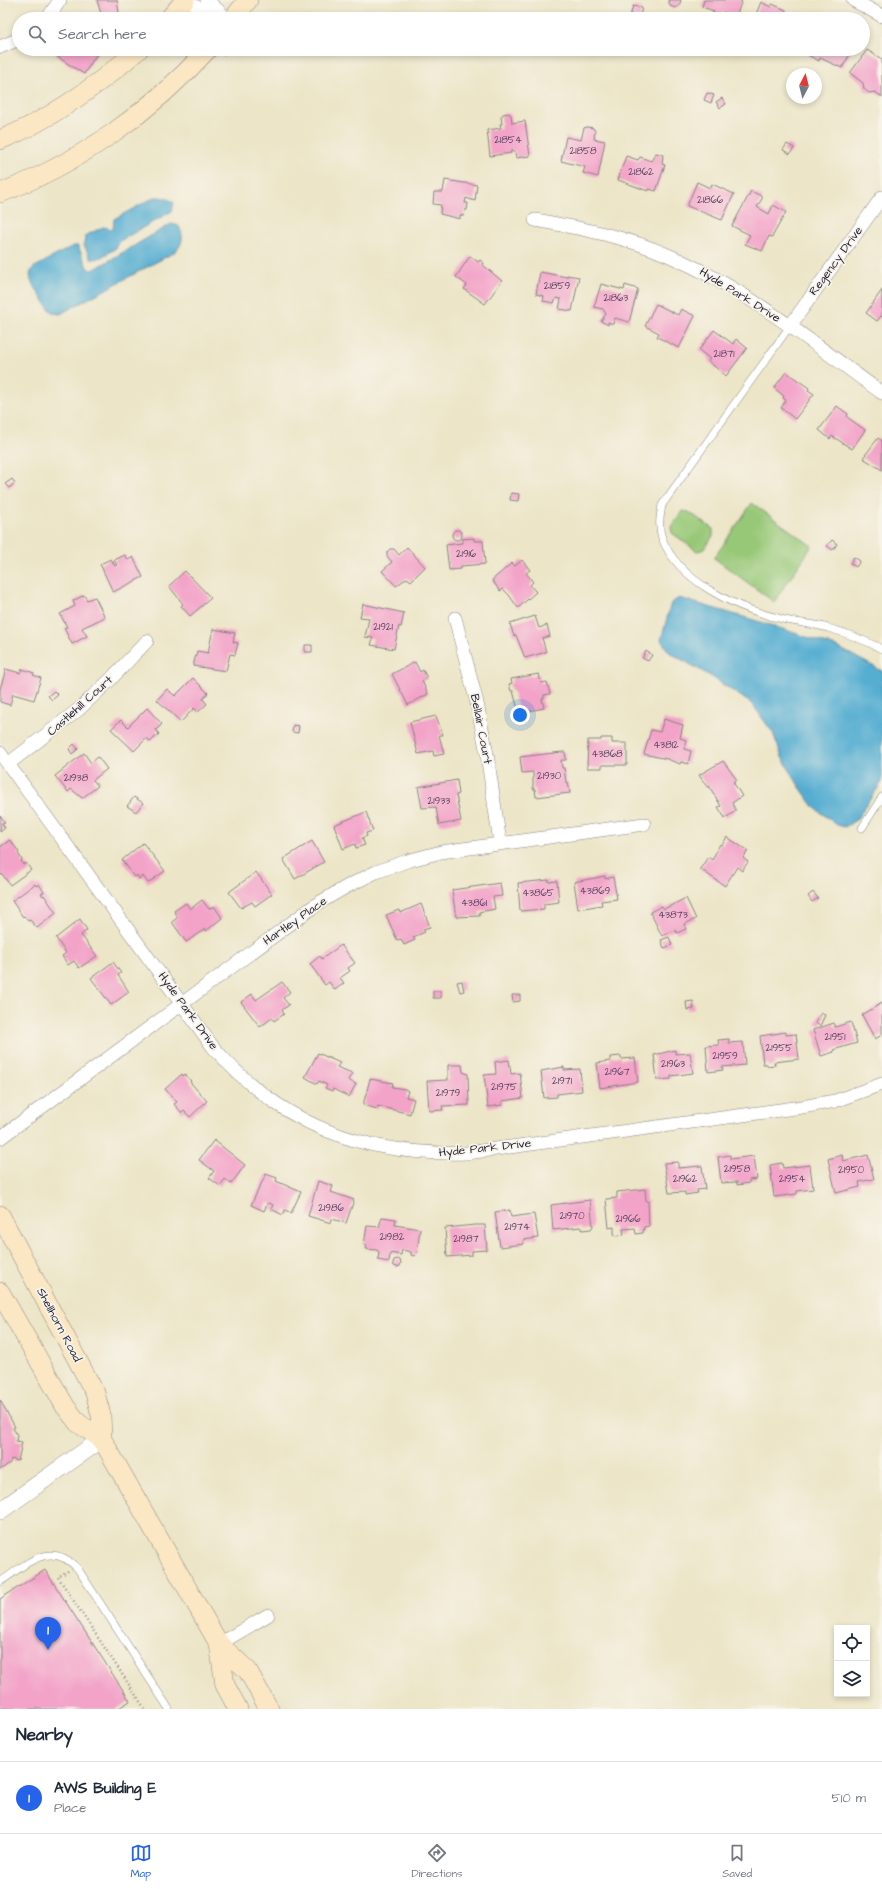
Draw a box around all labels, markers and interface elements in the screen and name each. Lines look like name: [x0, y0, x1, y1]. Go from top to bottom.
search box: [12, 12, 870, 56]
icon: search: [26, 23, 48, 45]
text: Search here: [58, 24, 147, 45]
north arrow: [786, 68, 822, 104]
house number: 21854: [494, 133, 522, 147]
house number: 21858: [569, 144, 597, 158]
house number: 21862: [628, 165, 654, 179]
house number: 21866: [697, 193, 724, 207]
street label: Regency Drive: [805, 223, 868, 300]
street label: Hyde Park Drive: [696, 263, 784, 328]
house number: 21859: [544, 279, 570, 293]
house number: 21863: [604, 291, 628, 305]
house number: 21871: [714, 347, 735, 361]
house number: 21916: [456, 547, 477, 561]
house number: 21921: [373, 620, 394, 634]
street label: Castlehill Court: [43, 672, 117, 740]
street label: Bellair Court: [466, 693, 496, 766]
your location: [510, 705, 530, 725]
house number: 43812: [653, 738, 679, 752]
house number: 43868: [591, 747, 623, 761]
house number: 21930: [537, 769, 561, 783]
house number: 21938: [64, 771, 89, 785]
house number: 21933: [428, 794, 450, 808]
house number: 43869: [580, 884, 610, 898]
house number: 43865: [522, 886, 554, 900]
street label: Hartley Place: [260, 892, 331, 950]
house number: 43861: [461, 896, 488, 910]
house number: 43873: [658, 908, 688, 922]
street label: Hyde Park Drive: [153, 968, 222, 1055]
house number: 21951: [824, 1030, 846, 1044]
house number: 21955: [766, 1041, 792, 1055]
house number: 21959: [712, 1049, 738, 1063]
house number: 21963: [661, 1057, 685, 1071]
house number: 21967: [604, 1065, 630, 1079]
house number: 21971: [552, 1074, 573, 1088]
house number: 21975: [491, 1080, 517, 1094]
house number: 21979: [436, 1086, 461, 1100]
street label: Hyde Park Drive: [438, 1135, 533, 1162]
house number: 21958: [724, 1162, 751, 1176]
house number: 21950: [838, 1163, 864, 1177]
house number: 21962: [673, 1172, 698, 1186]
house number: 21954: [779, 1172, 805, 1186]
house number: 21986: [318, 1201, 344, 1215]
house number: 21970: [559, 1209, 585, 1223]
house number: 21966: [615, 1212, 641, 1226]
house number: 21974: [504, 1220, 530, 1234]
house number: 21982: [380, 1230, 405, 1244]
house number: 21987: [453, 1232, 479, 1246]
street label: Shellhorn Road: [32, 1285, 86, 1365]
pin: 1: [35, 1617, 61, 1650]
map controls: [834, 1625, 870, 1697]
button: locate: [834, 1625, 870, 1661]
button: layers: [834, 1661, 870, 1697]
text: Nearby: [16, 1723, 73, 1747]
text: AWS Building E: [54, 1778, 156, 1799]
text: 1: [28, 1789, 30, 1807]
text: 510 m: [832, 1789, 866, 1807]
text: Place: [54, 1799, 86, 1817]
tab: Map: [130, 1842, 152, 1881]
tab: Directions: [411, 1842, 463, 1881]
tab: Saved: [722, 1842, 752, 1881]

